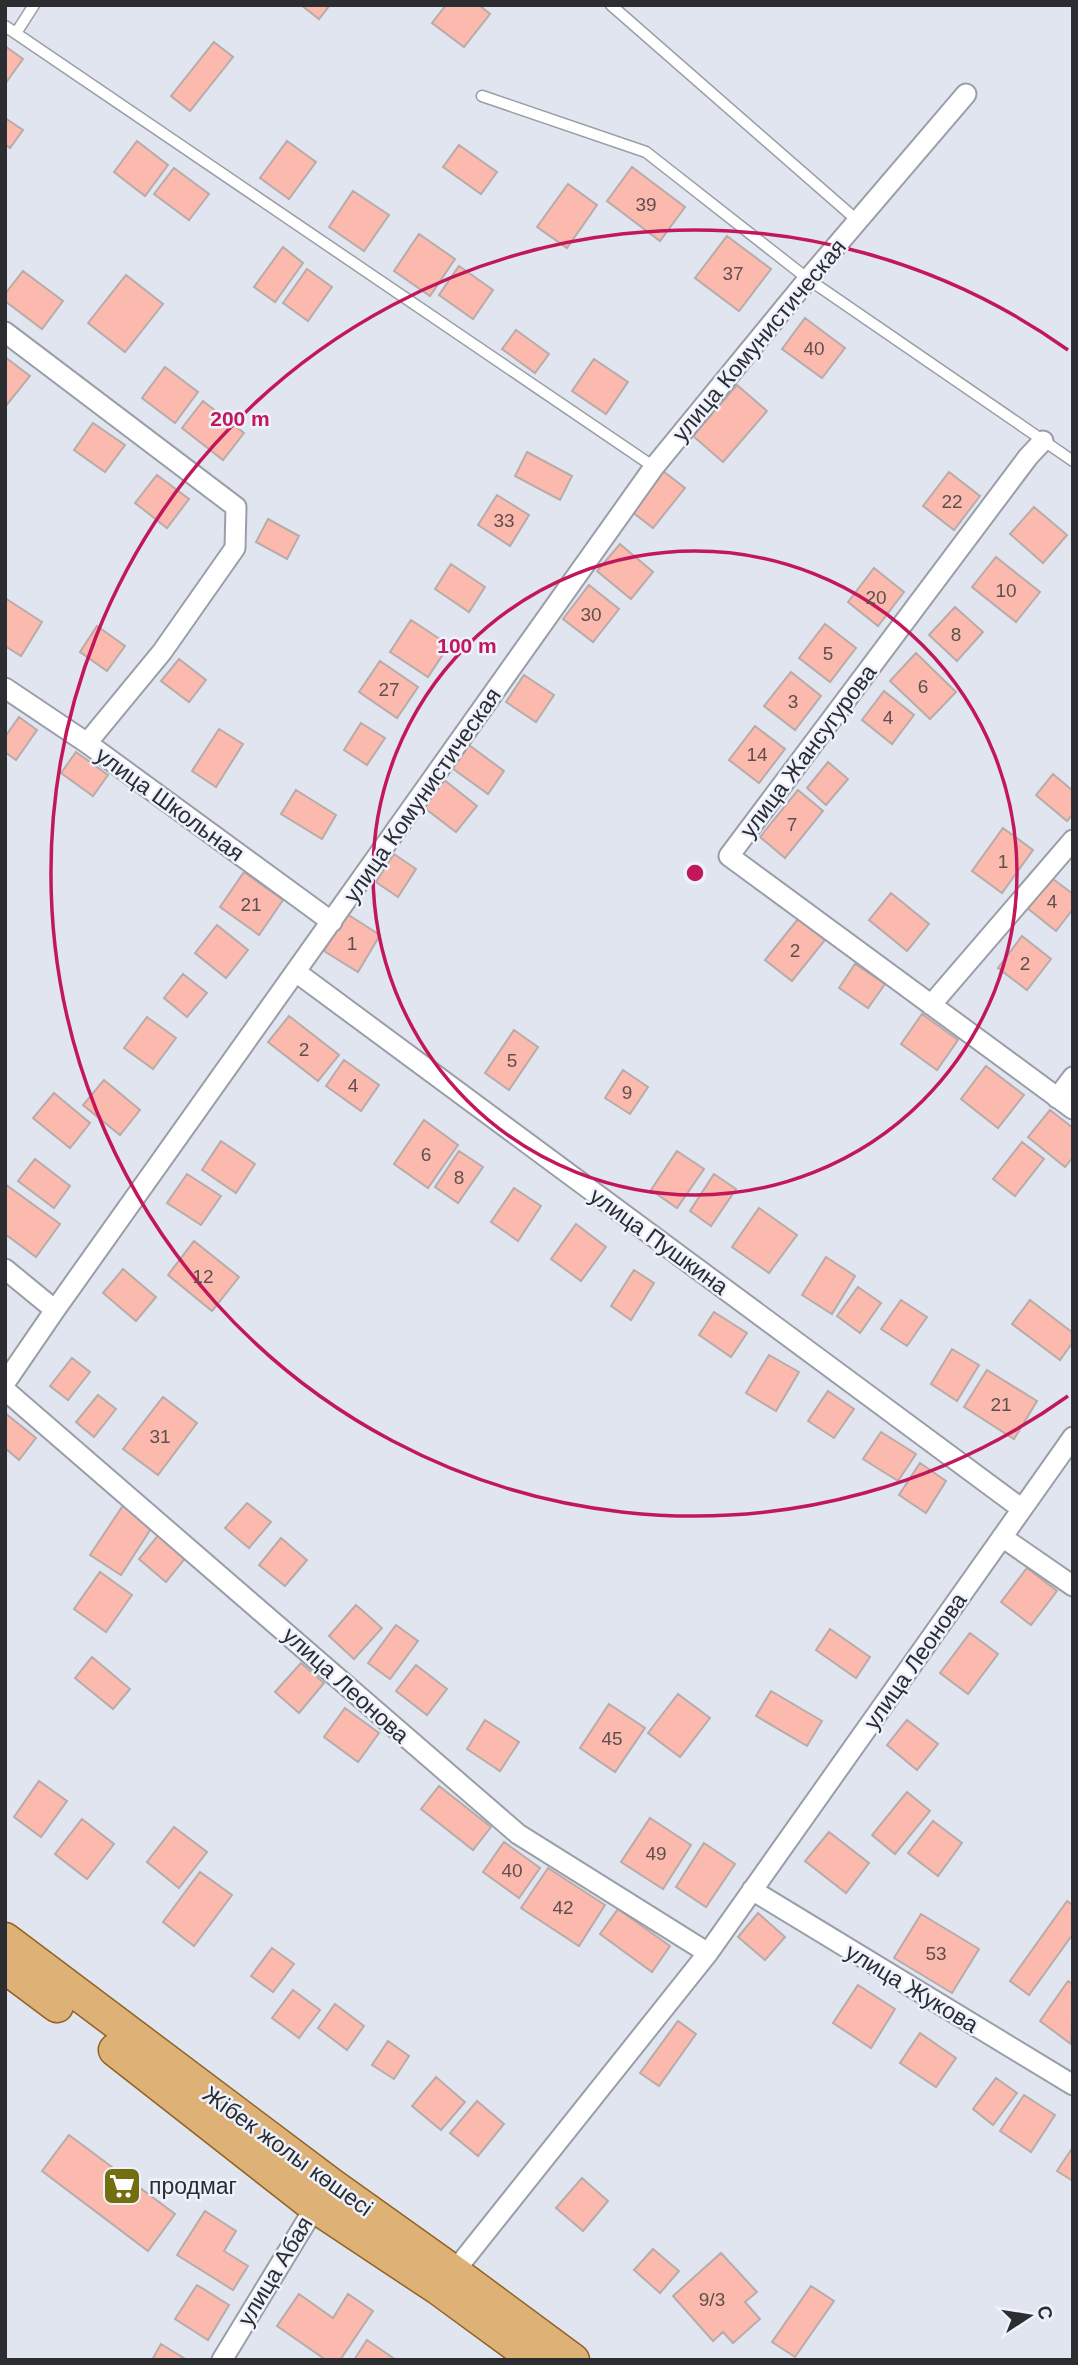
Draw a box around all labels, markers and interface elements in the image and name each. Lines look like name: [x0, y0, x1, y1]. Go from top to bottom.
house number: 39: [635, 194, 657, 215]
street label: улица Комунистическая: [667, 234, 851, 446]
house number: 37: [722, 263, 744, 284]
house number: 40: [803, 338, 825, 359]
text: 200 m: [210, 407, 270, 430]
house number: 22: [941, 491, 963, 512]
house number: 33: [493, 510, 515, 531]
house number: 10: [995, 580, 1017, 601]
house number: 20: [865, 587, 887, 608]
house number: 30: [580, 604, 602, 625]
house number: 8: [951, 624, 961, 645]
text: 100 m: [437, 634, 497, 657]
house number: 5: [823, 643, 833, 664]
street label: улица Жансугурова: [735, 659, 882, 843]
house number: 6: [918, 676, 928, 697]
house number: 27: [378, 679, 400, 700]
street label: улица Комунистическая: [338, 683, 506, 907]
house number: 3: [788, 691, 798, 712]
house number: 4: [883, 707, 894, 728]
street label: улица Школьная: [91, 742, 249, 866]
house number: 14: [746, 744, 768, 765]
house number: 7: [787, 814, 797, 835]
house number: 1: [998, 851, 1008, 872]
centre of rings: [683, 861, 707, 885]
house number: 4: [1047, 891, 1058, 912]
house number: 21: [240, 894, 262, 915]
house number: 1: [347, 933, 357, 954]
house number: 2: [790, 940, 800, 961]
house number: 2: [1020, 953, 1030, 974]
house number: 2: [299, 1039, 309, 1060]
house number: 5: [507, 1050, 517, 1071]
house number: 4: [348, 1075, 359, 1096]
house number: 9: [622, 1082, 632, 1103]
house number: 6: [421, 1144, 431, 1165]
house number: 8: [454, 1167, 464, 1188]
street label: улица Пушкина: [585, 1182, 733, 1300]
house number: 12: [192, 1266, 214, 1287]
house number: 21: [990, 1394, 1012, 1415]
house number: 31: [149, 1426, 171, 1447]
street label: улица Леонова: [858, 1588, 972, 1734]
street label: улица Леонова: [278, 1622, 415, 1749]
house number: 45: [601, 1728, 623, 1749]
house number: 49: [645, 1843, 667, 1864]
house number: 40: [501, 1860, 523, 1881]
house number: 42: [552, 1897, 574, 1918]
street label: улица Жукова: [841, 1938, 983, 2038]
house number: 53: [925, 1943, 947, 1964]
street label: Жібек жолы көшесі: [198, 2081, 378, 2221]
supermarket icon: продмаг: [101, 2165, 143, 2207]
place label: продмаг: [149, 2173, 237, 2199]
street label: улица Абая: [232, 2212, 318, 2330]
north arrow: [994, 2281, 1064, 2351]
house number: 9/3: [699, 2289, 725, 2310]
text: С: [1033, 2304, 1057, 2322]

